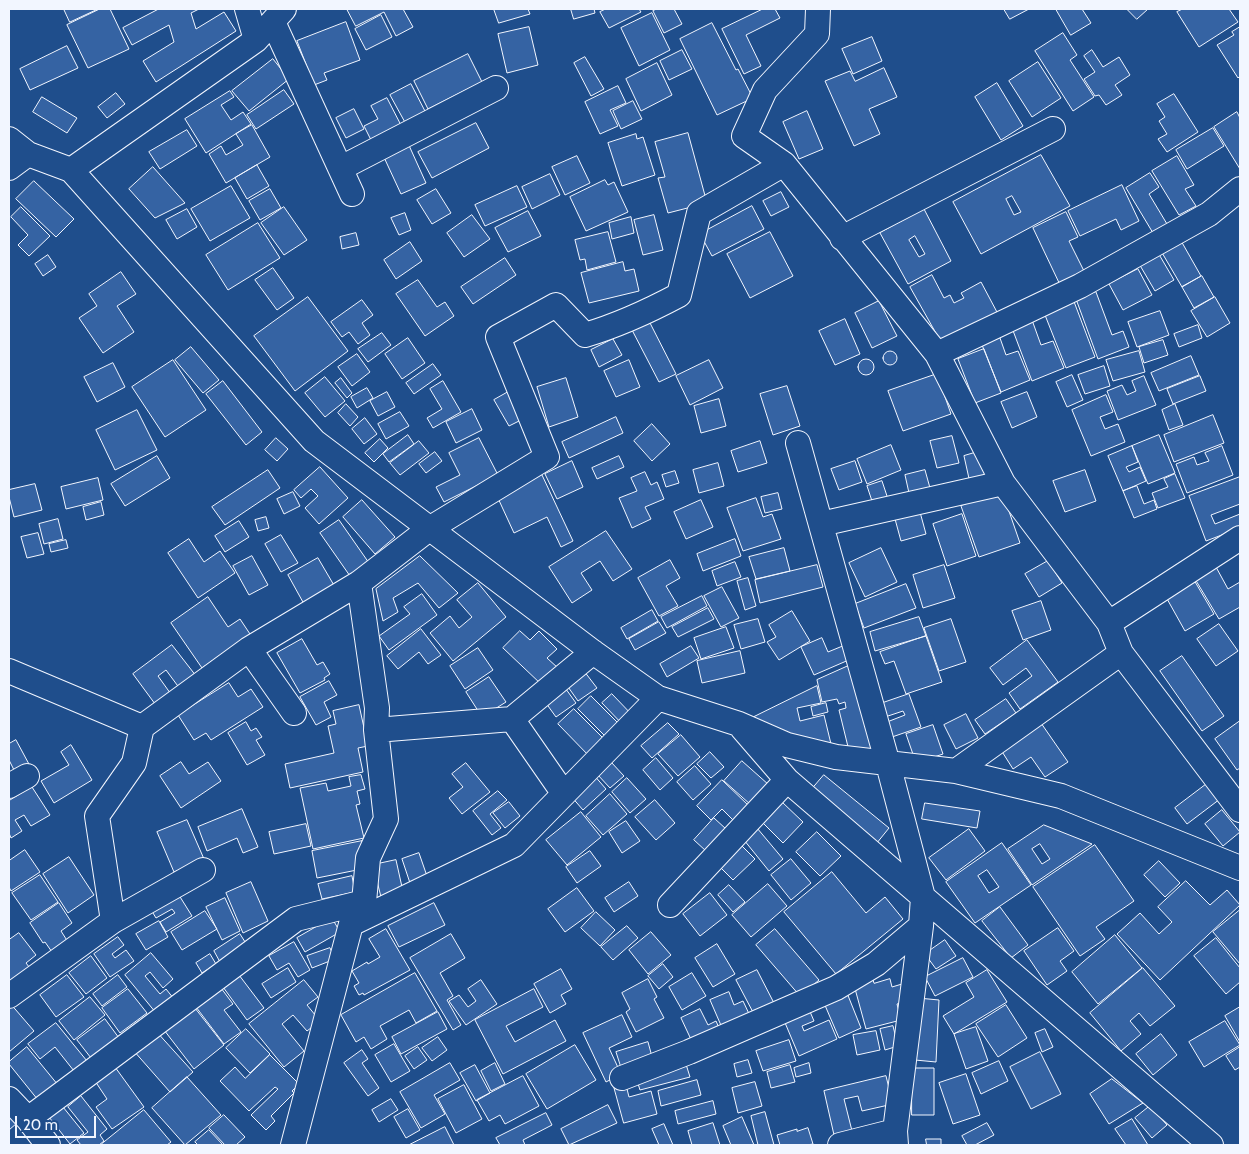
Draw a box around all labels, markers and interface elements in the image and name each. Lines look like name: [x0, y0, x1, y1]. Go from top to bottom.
scale bar: [18, 1106, 99, 1138]
text: 20 m: [23, 1116, 58, 1134]

